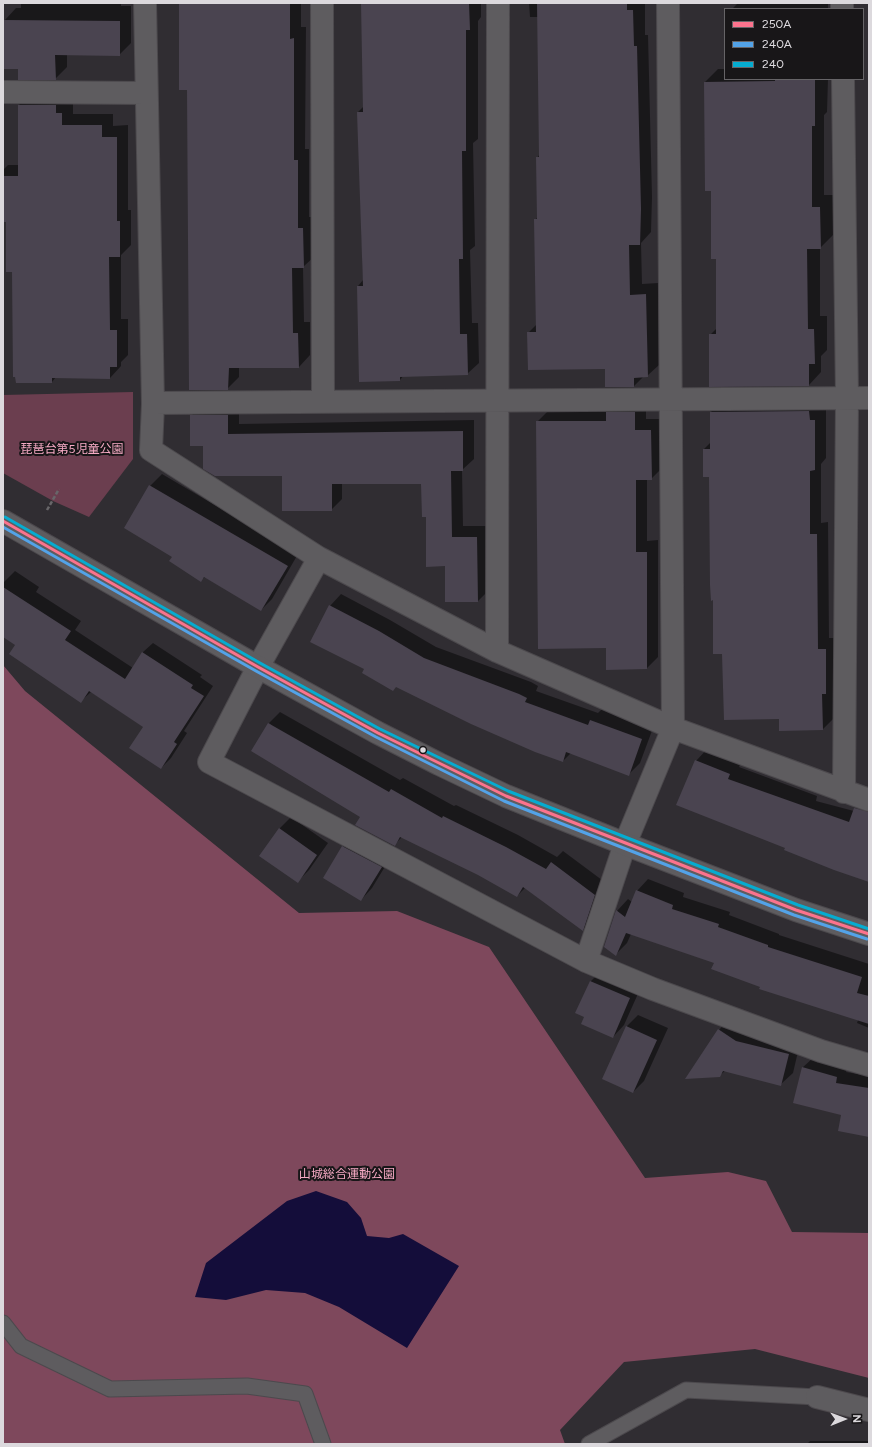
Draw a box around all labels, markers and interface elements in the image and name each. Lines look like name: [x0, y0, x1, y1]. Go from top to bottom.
legend: [724, 8, 864, 80]
text: 250A: [762, 17, 791, 31]
text: 240A: [762, 37, 792, 51]
text: 240: [762, 57, 784, 71]
park label: 琵琶台第5児童公園: [21, 442, 123, 456]
unlabelled marker: [418, 745, 428, 755]
park label: 山城総合運動公園: [299, 1167, 395, 1181]
north arrow: [824, 1399, 864, 1439]
text: N: [850, 1414, 863, 1423]

